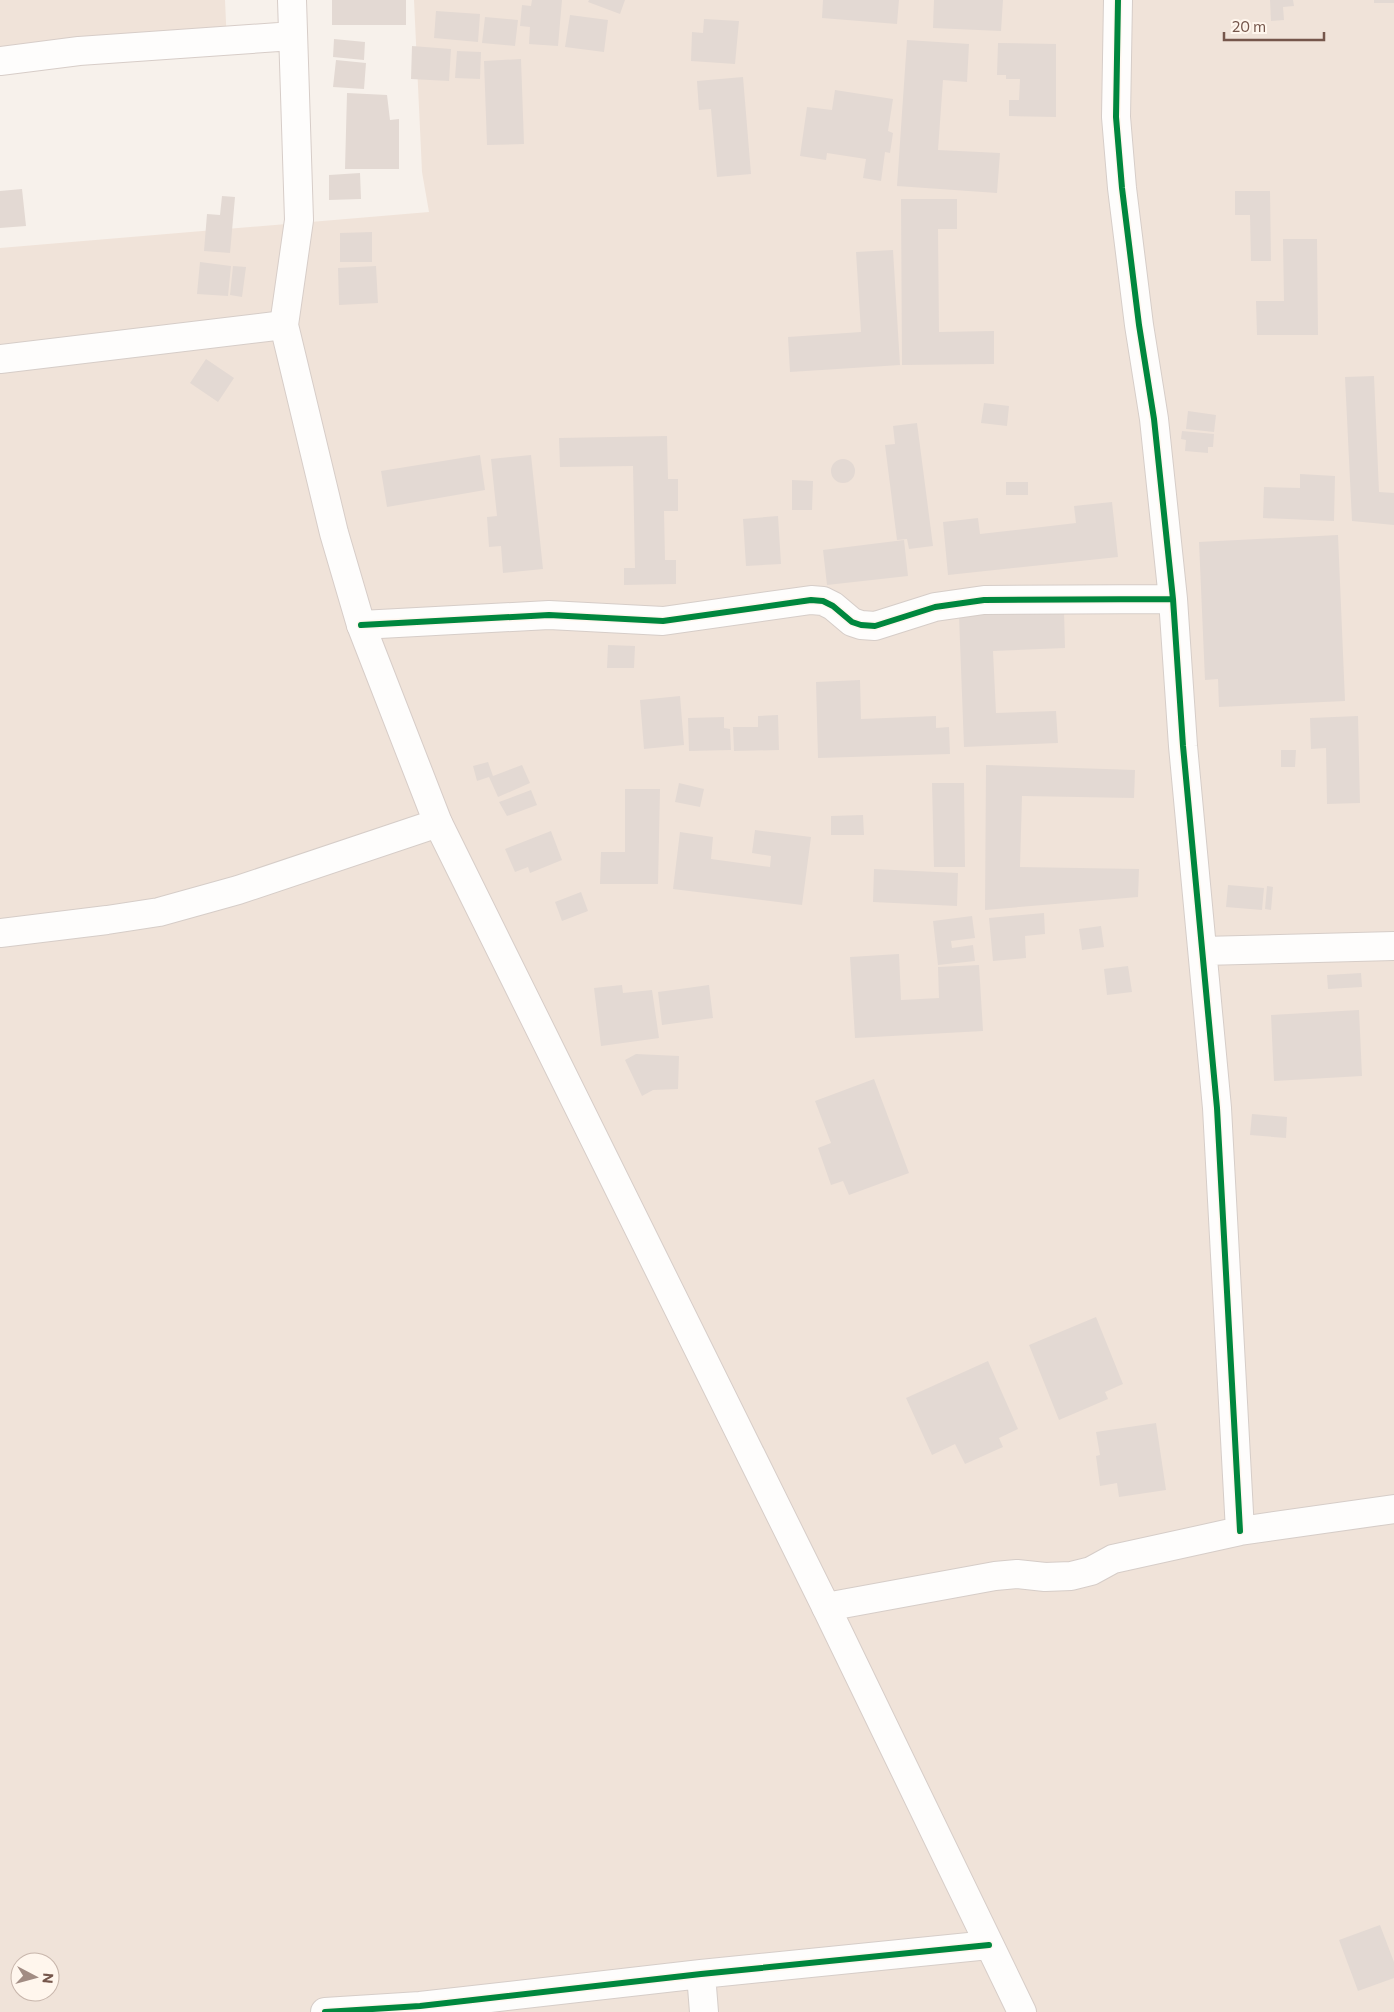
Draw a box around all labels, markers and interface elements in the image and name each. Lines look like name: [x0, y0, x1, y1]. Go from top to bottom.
scale bar: [1224, 10, 1324, 42]
text: 20 m: [1232, 17, 1266, 35]
north arrow: [10, 1952, 60, 2002]
text: N: [39, 1972, 57, 1985]

